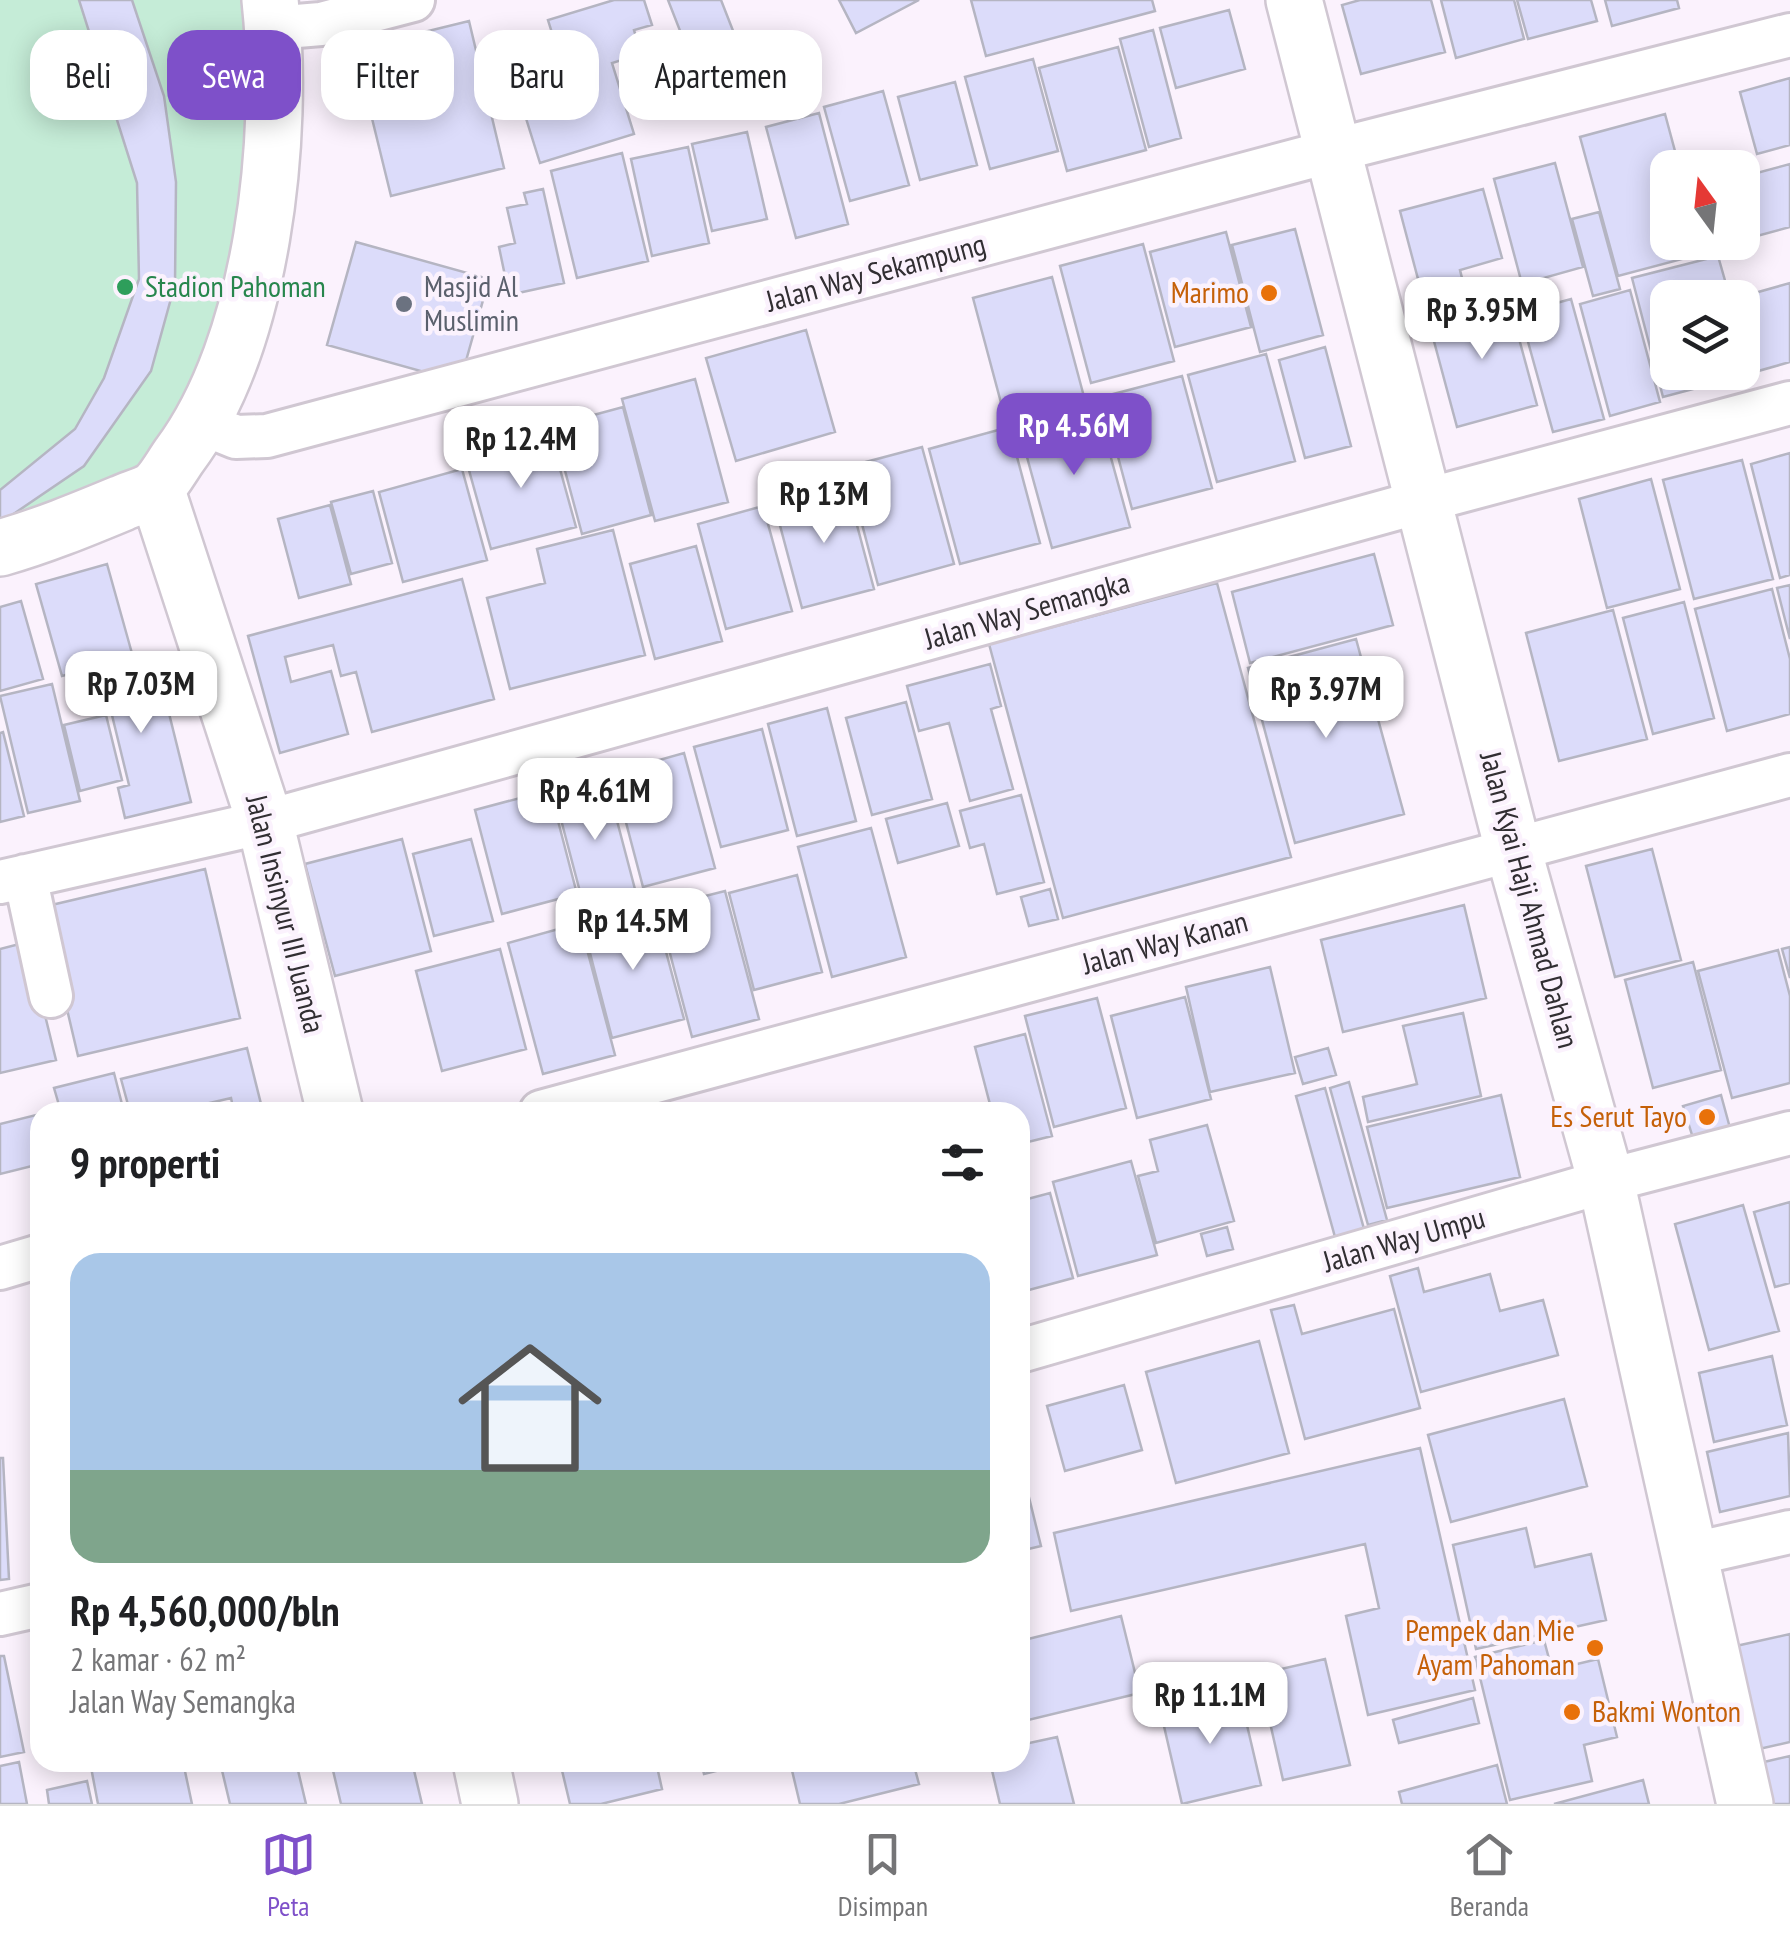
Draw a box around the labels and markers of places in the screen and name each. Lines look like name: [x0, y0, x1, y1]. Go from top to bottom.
place label: Stadion Pahoman: [145, 266, 326, 305]
place label: Masjid Al Muslimin: [424, 266, 519, 339]
place label: Marimo: [1171, 272, 1249, 311]
marker: Stadion Pahoman: [114, 276, 136, 298]
pin: Rp 3.95M: [1379, 277, 1585, 362]
marker: Marimo: [1258, 282, 1280, 304]
marker: Masjid Al Muslimin: [393, 293, 415, 315]
pin: Rp 4.56M: [971, 393, 1177, 478]
pin: Rp 12.4M: [418, 406, 624, 491]
pin: Rp 13M: [743, 461, 905, 546]
pin: Rp 7.03M: [38, 651, 244, 736]
pin: Rp 3.97M: [1223, 656, 1429, 741]
pin: Rp 4.61M: [492, 758, 698, 843]
pin: Rp 14.5M: [530, 888, 736, 973]
place label: Es Serut Tayo: [1550, 1096, 1687, 1135]
marker: Es Serut Tayo: [1696, 1106, 1718, 1128]
place label: Pempek dan Mie Ayam Pahoman: [1405, 1610, 1575, 1683]
marker: Pempek dan Mie Ayam Pahoman: [1584, 1637, 1606, 1659]
pin: Rp 11.1M: [1107, 1662, 1313, 1747]
place label: Bakmi Wonton: [1592, 1691, 1741, 1730]
marker: Bakmi Wonton: [1561, 1701, 1583, 1723]

